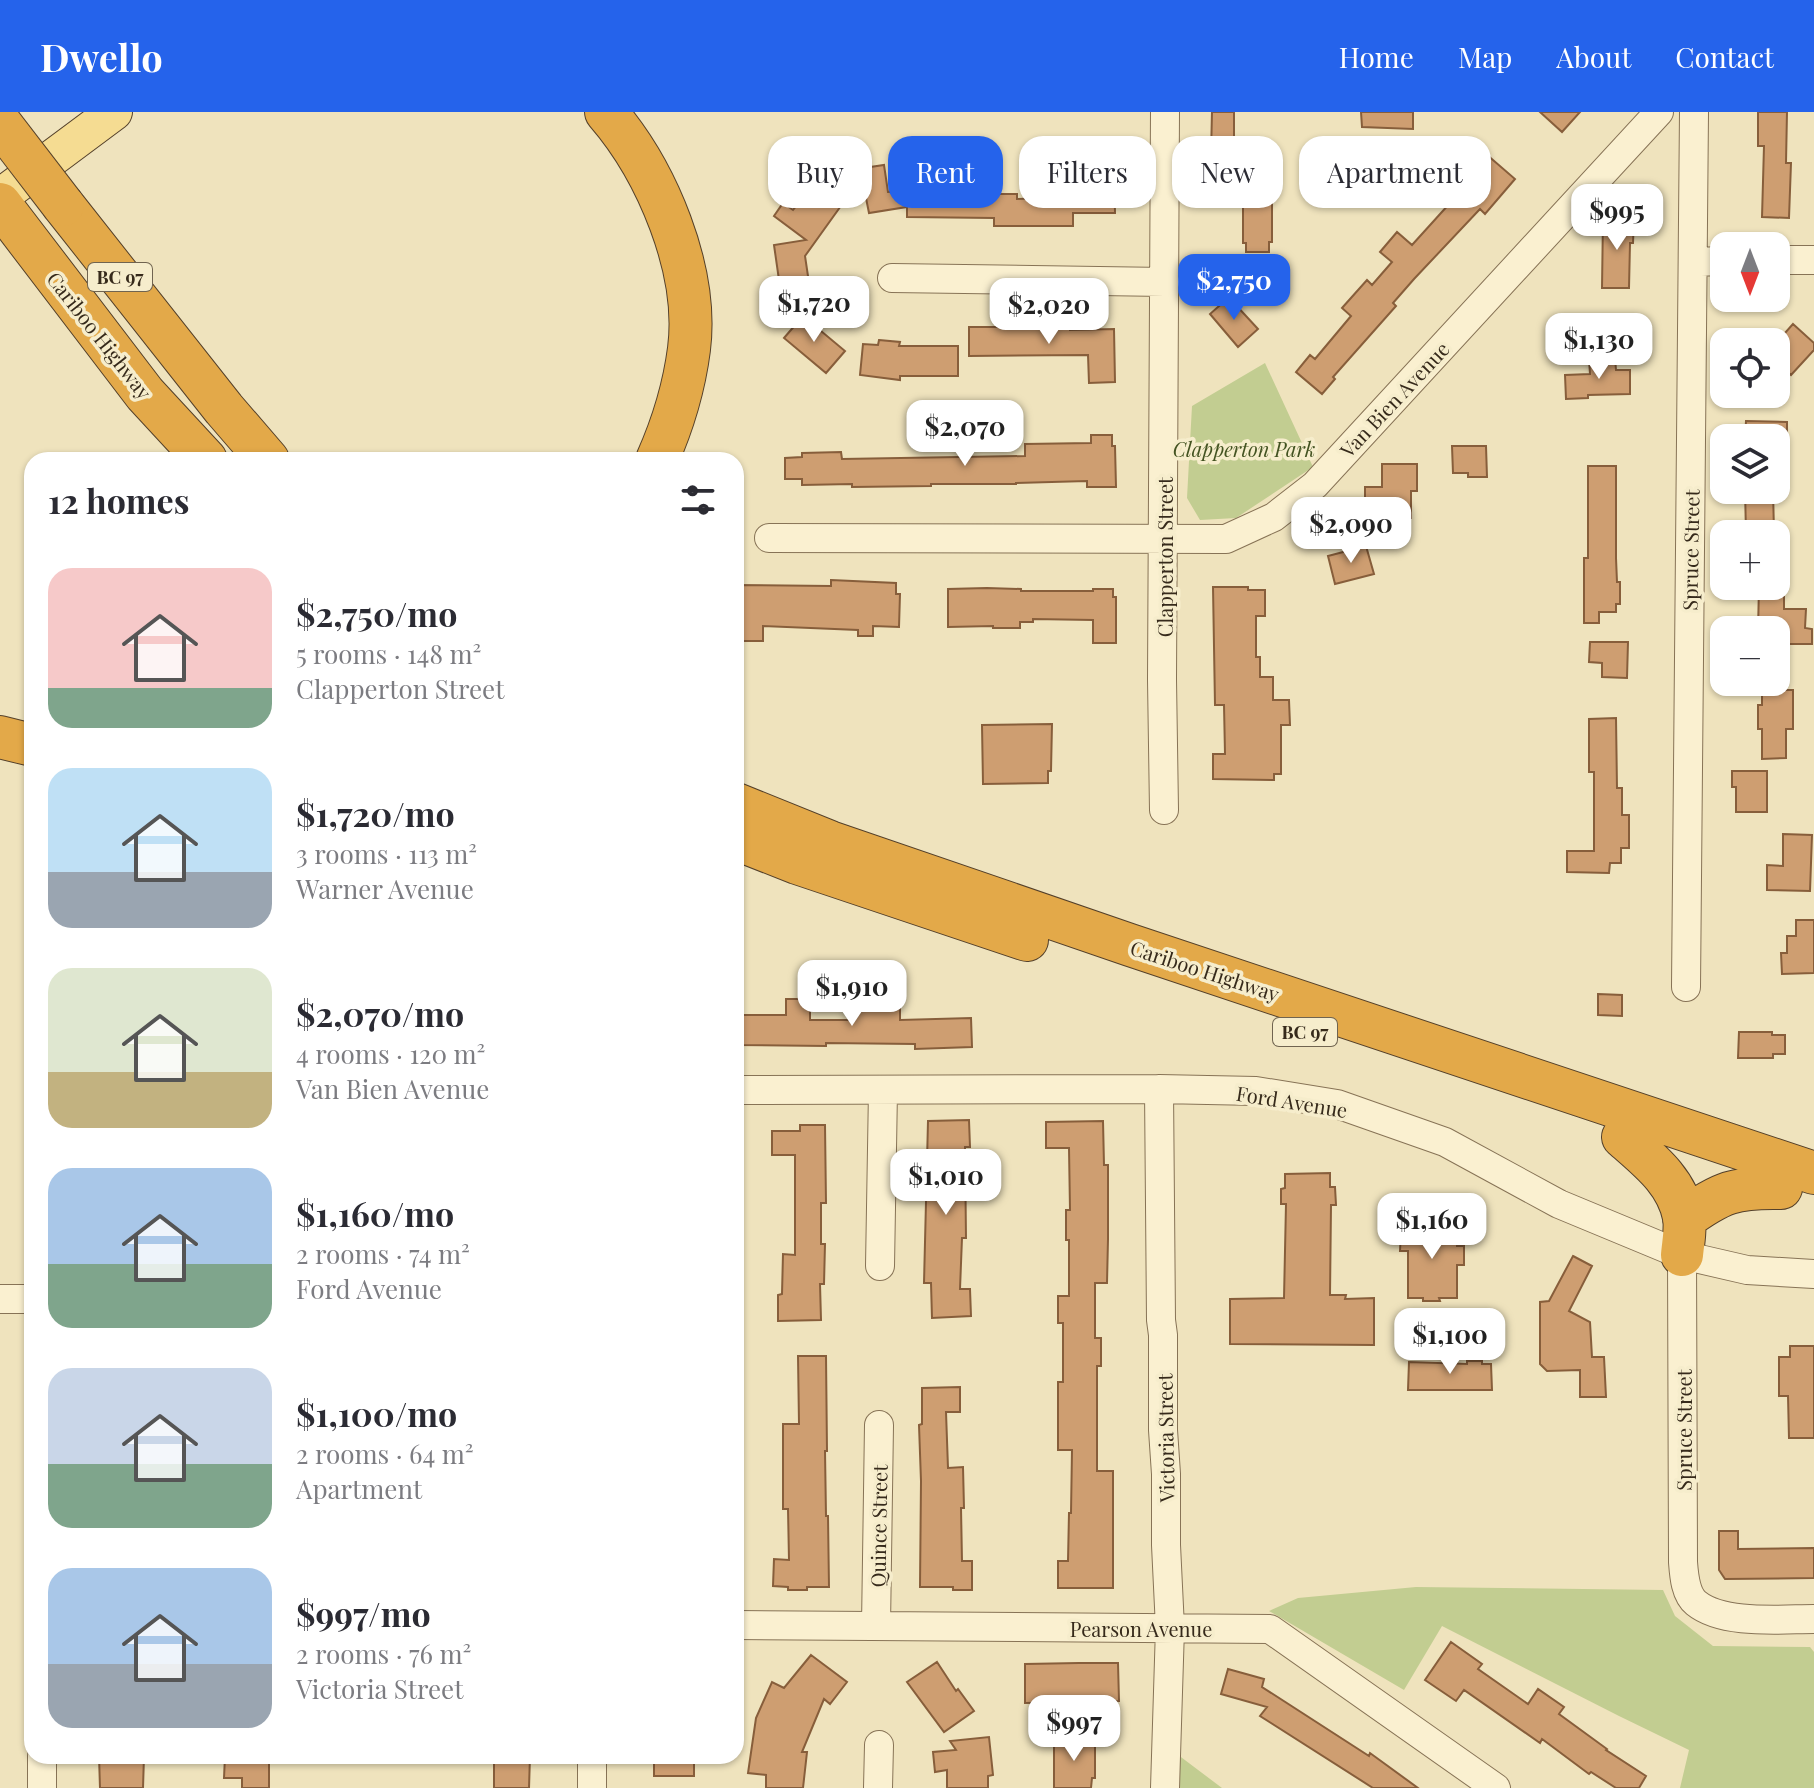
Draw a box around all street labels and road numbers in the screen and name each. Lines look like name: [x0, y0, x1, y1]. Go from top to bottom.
road number: BC 97: [88, 263, 152, 291]
street label: Cariboo Highway: [42, 266, 158, 404]
street label: Van Bien Avenue: [1333, 335, 1455, 463]
street label: Clapperton Street: [1151, 476, 1178, 637]
street label: Spruce Street: [1675, 488, 1705, 611]
street label: Cariboo Highway: [1127, 933, 1283, 1007]
road number: BC 97: [1273, 1018, 1337, 1046]
street label: Ford Avenue: [1234, 1079, 1350, 1123]
street label: Spruce Street: [1670, 1368, 1697, 1491]
street label: Victoria Street: [1150, 1372, 1180, 1504]
street label: Quince Street: [863, 1463, 893, 1588]
street label: Pearson Avenue: [1070, 1615, 1212, 1642]

